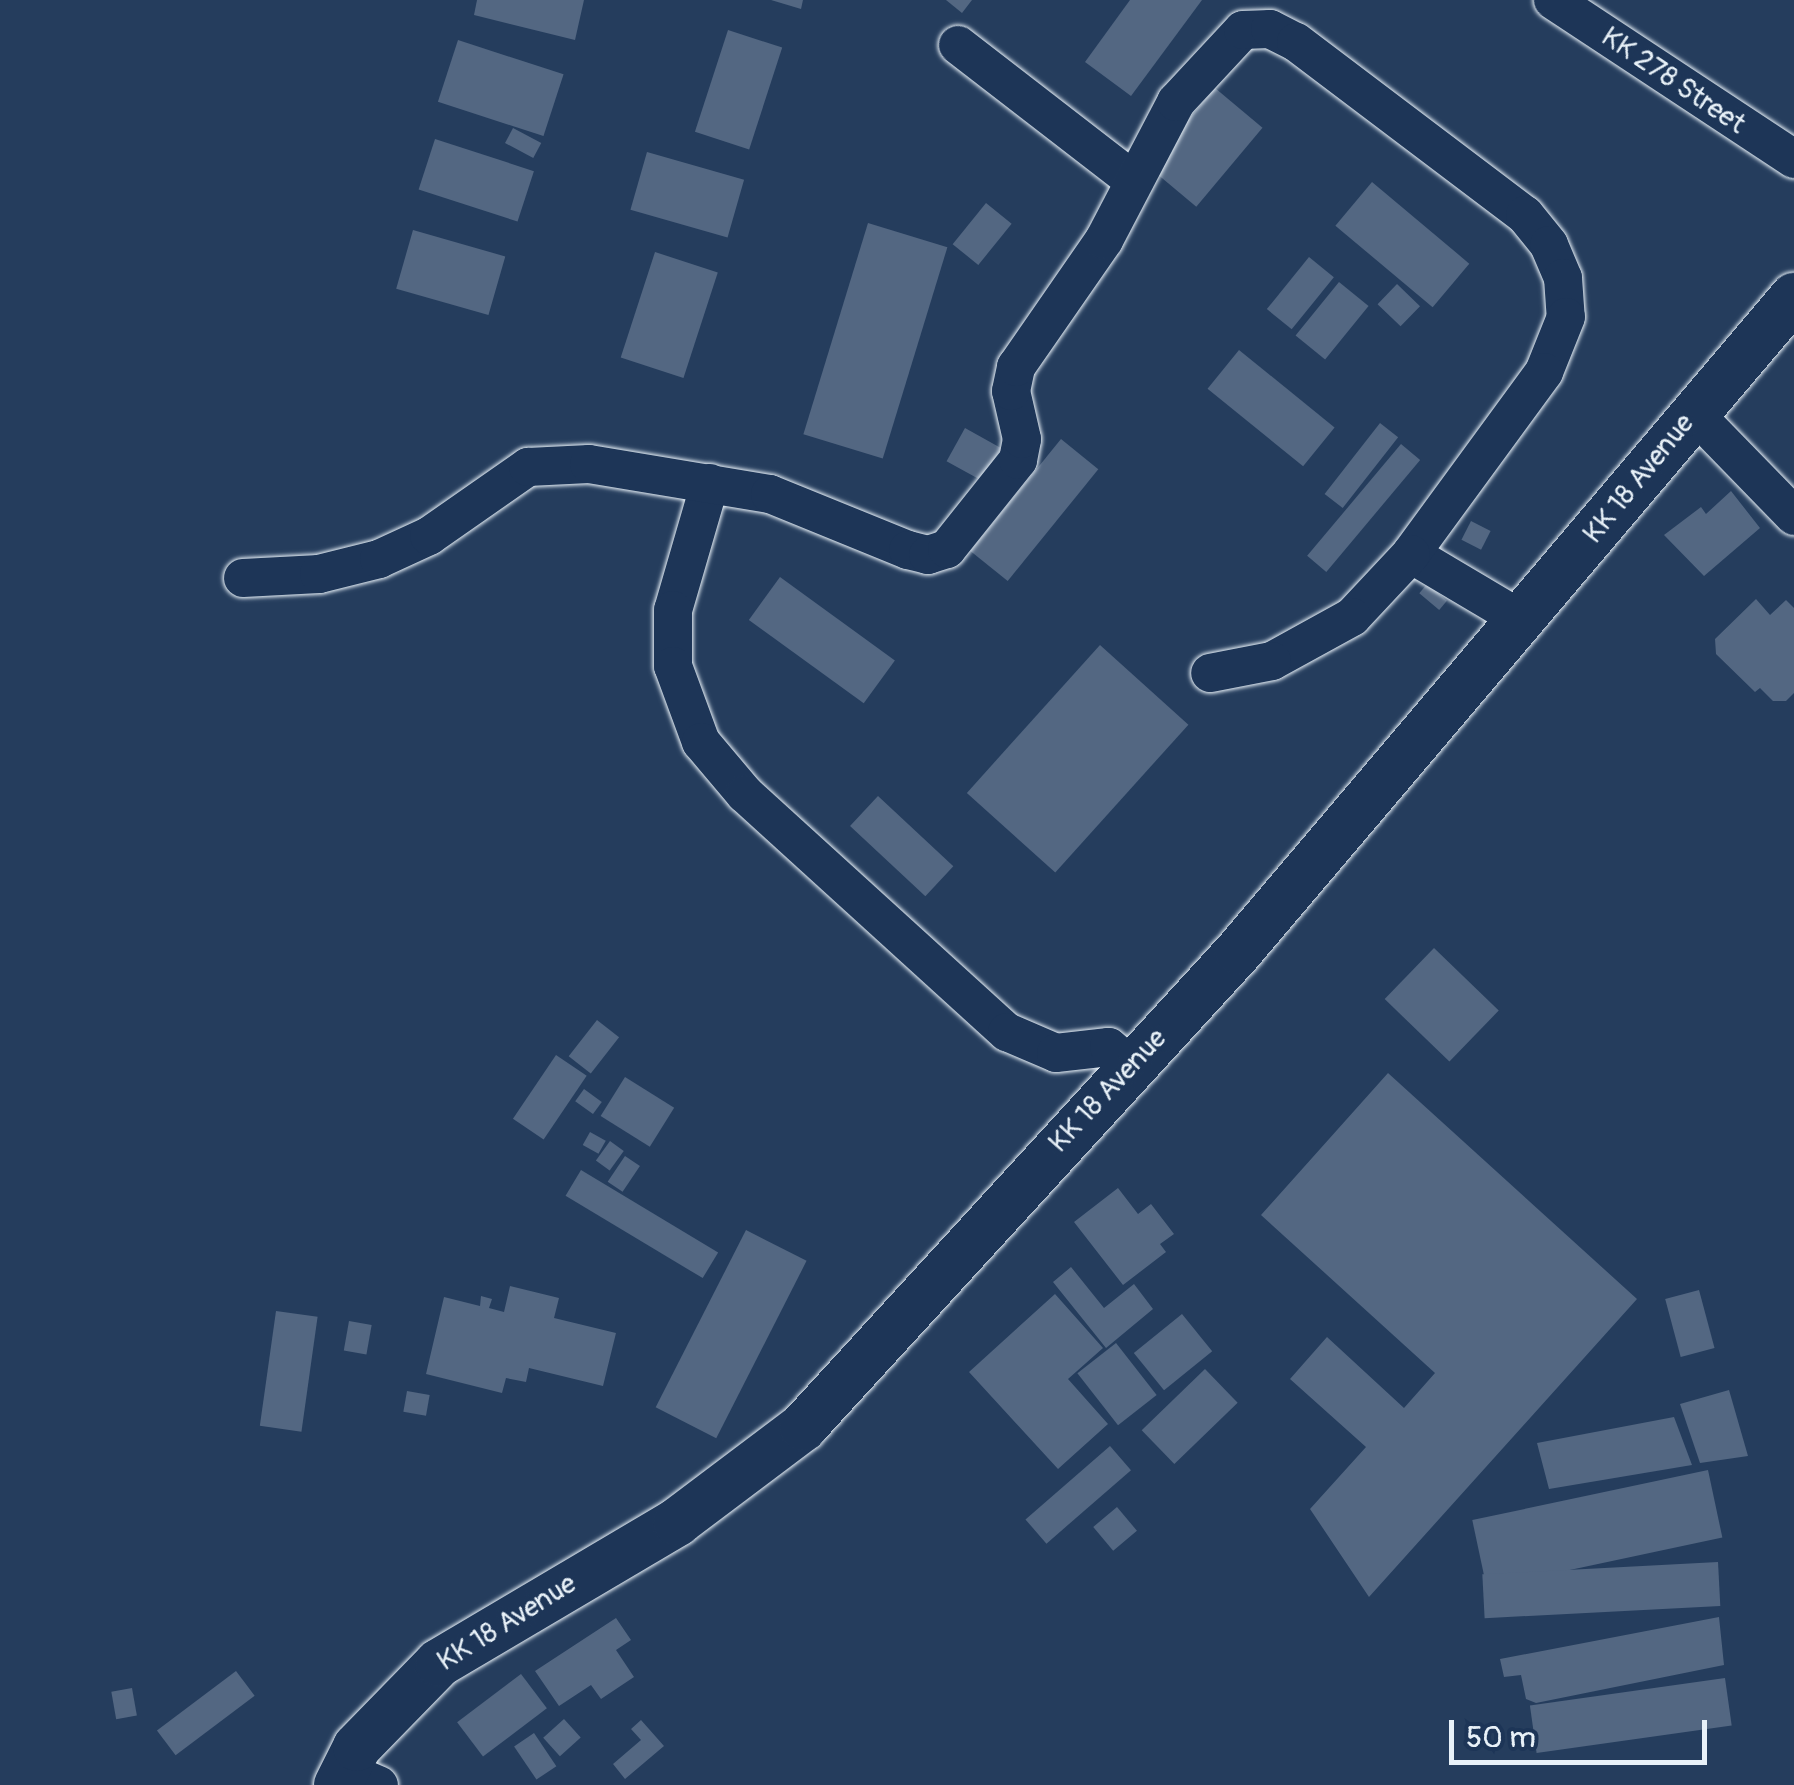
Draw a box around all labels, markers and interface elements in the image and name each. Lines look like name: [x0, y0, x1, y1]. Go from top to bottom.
street label: KK 278 Street: [1595, 21, 1751, 141]
street label: KK 18 Avenue: [1577, 407, 1701, 551]
street label: KK 18 Avenue: [1042, 1022, 1174, 1160]
street label: KK 18 Avenue: [432, 1567, 582, 1679]
scale bar: [1454, 1700, 1712, 1762]
text: 50 m: [1466, 1719, 1536, 1756]

